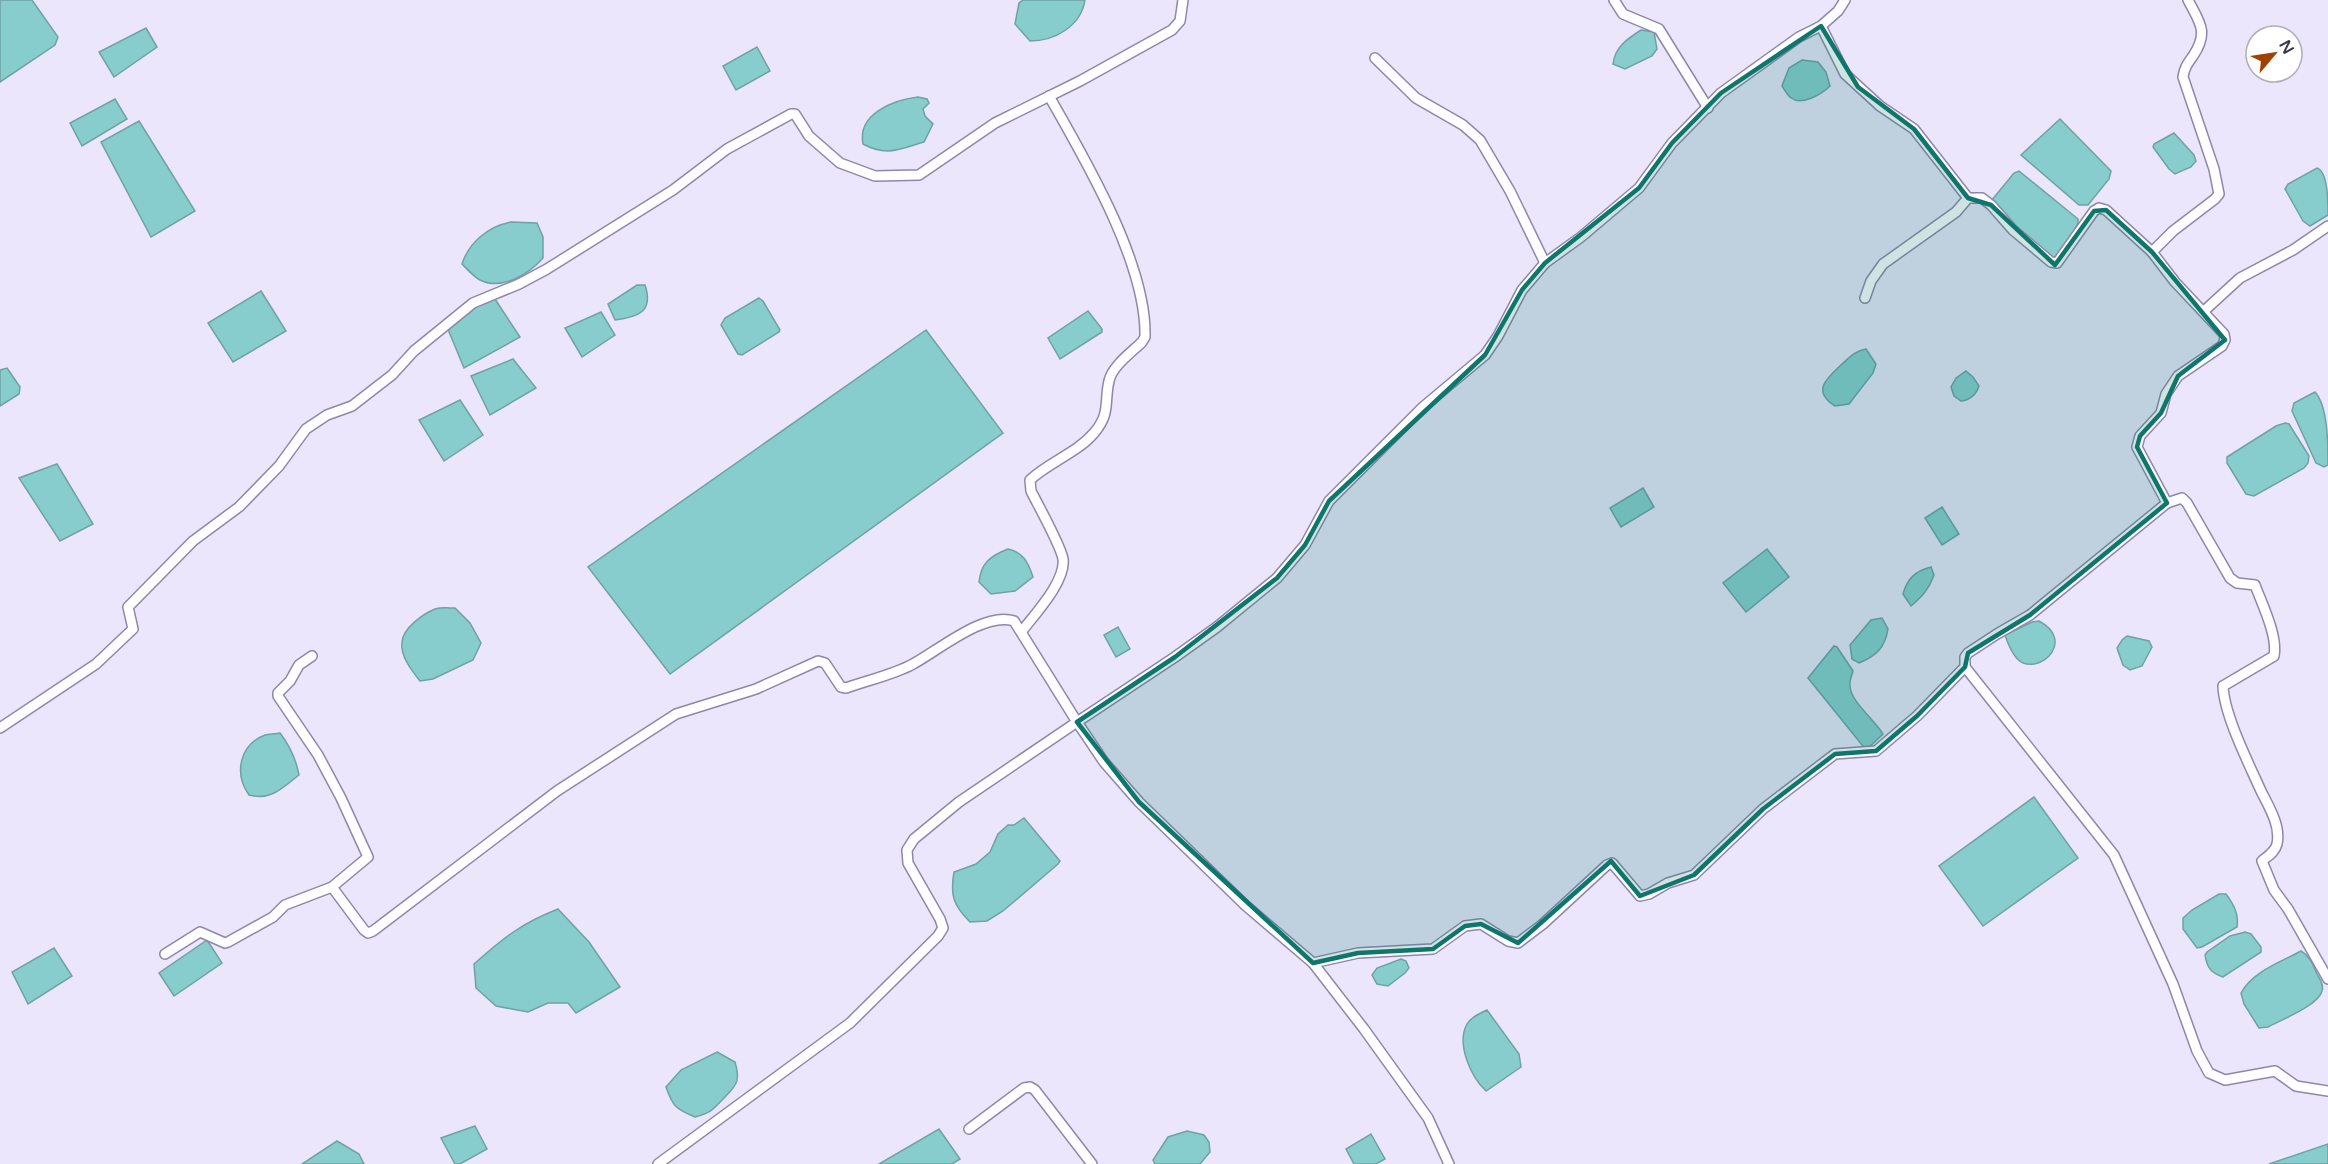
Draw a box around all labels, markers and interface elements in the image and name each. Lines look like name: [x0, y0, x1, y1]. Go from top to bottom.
north arrow: [2244, 24, 2304, 84]
text: N: [2274, 37, 2298, 58]

